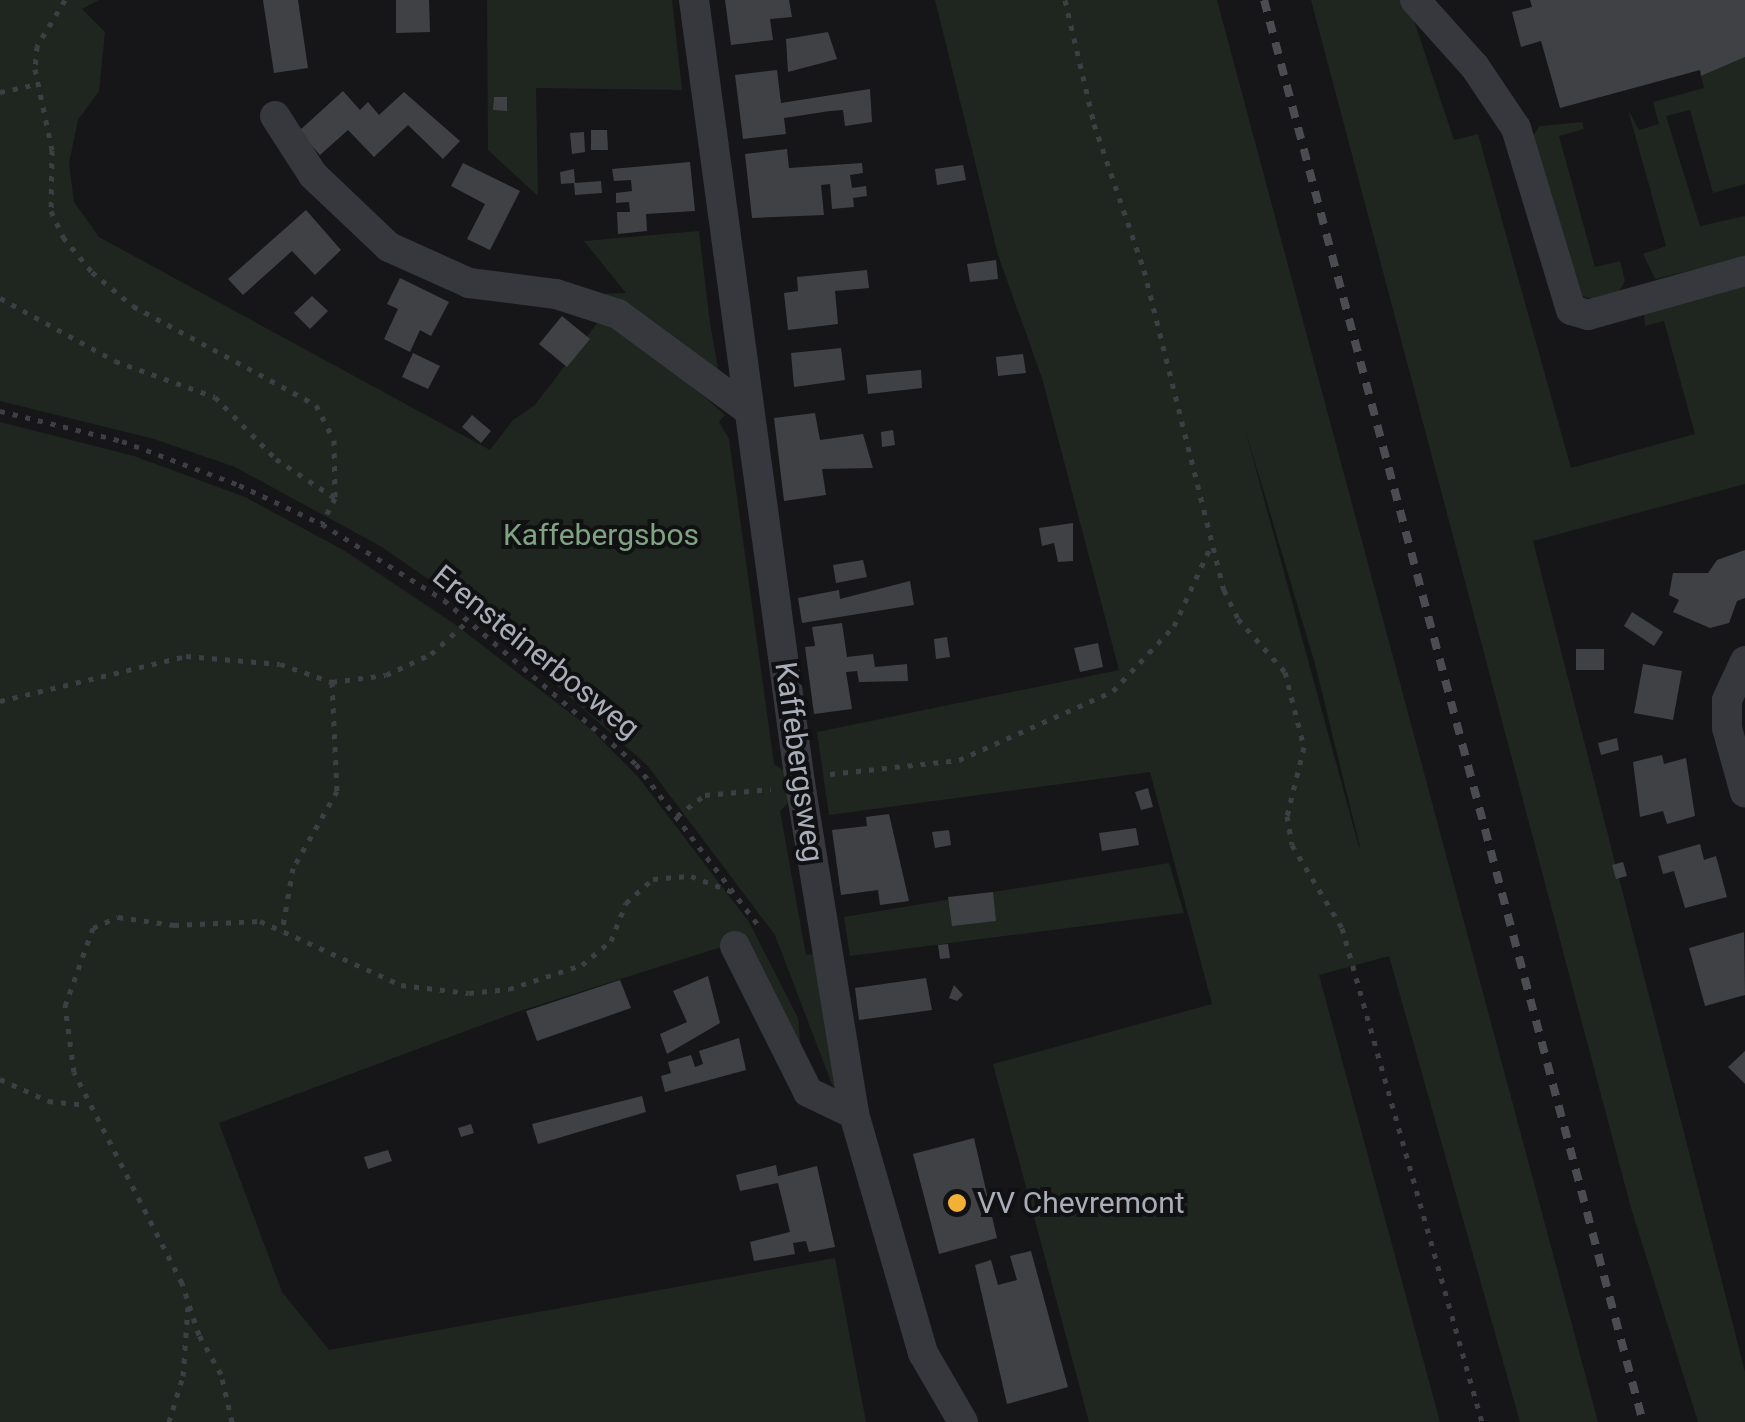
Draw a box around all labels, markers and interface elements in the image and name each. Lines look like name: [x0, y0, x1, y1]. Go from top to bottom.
park label: Kaffebergsbos: [503, 517, 699, 553]
street label: Erensteinerbosweg: [425, 558, 647, 746]
street label: Kaffebergsweg: [767, 660, 831, 864]
place label: VV Chevremont: [977, 1185, 1185, 1221]
marker: VV Chevremont: [946, 1192, 968, 1214]

